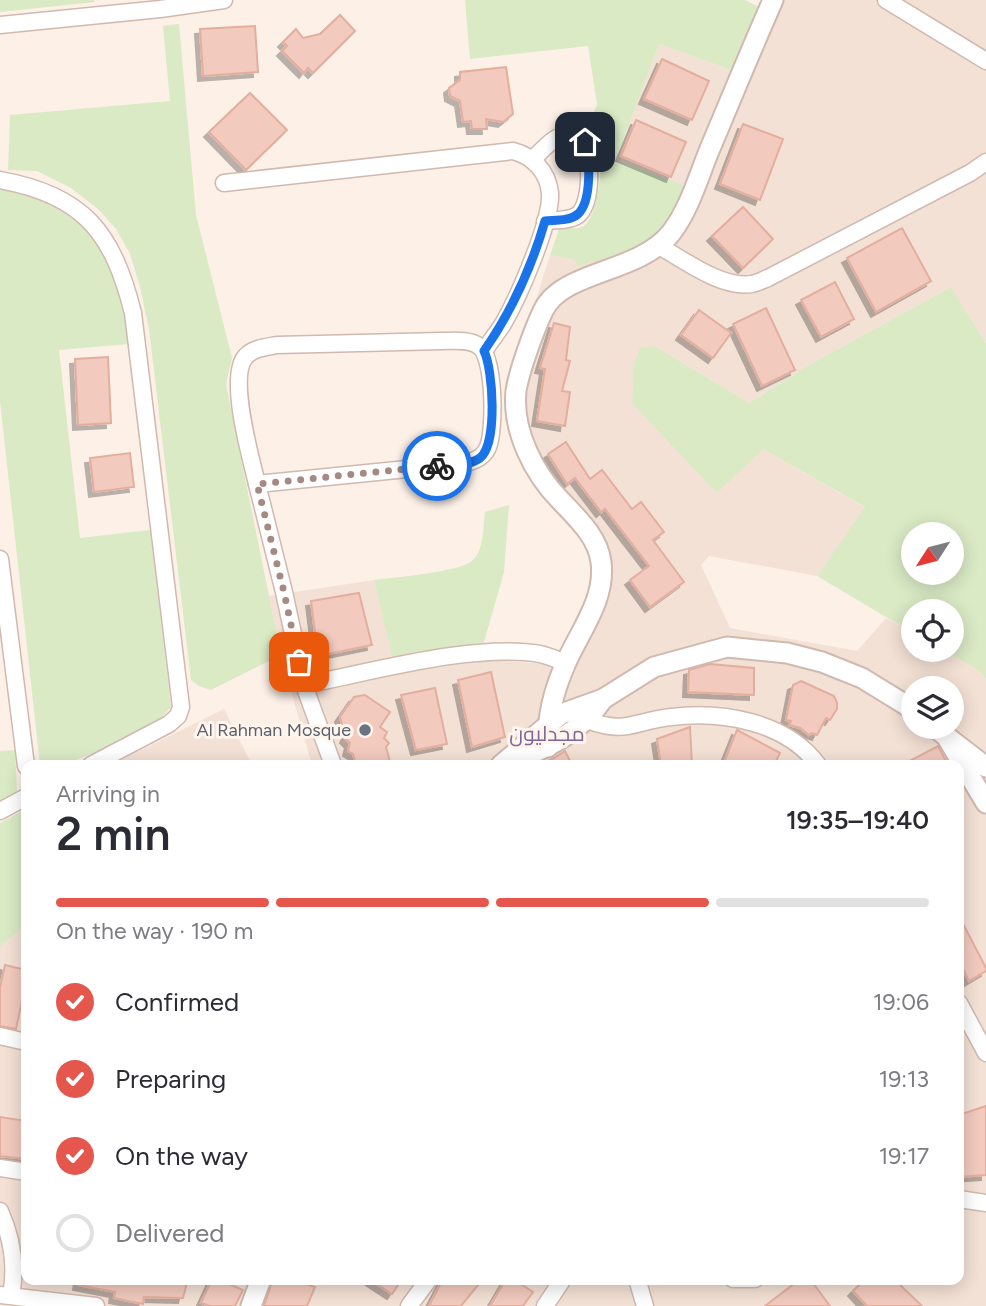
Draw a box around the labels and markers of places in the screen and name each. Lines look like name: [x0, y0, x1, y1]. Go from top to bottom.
pin: [555, 112, 615, 172]
pin: [269, 632, 329, 692]
place label: Al Rahman Mosque: [197, 719, 351, 741]
marker: Al Rahman Mosque: [357, 722, 373, 738]

